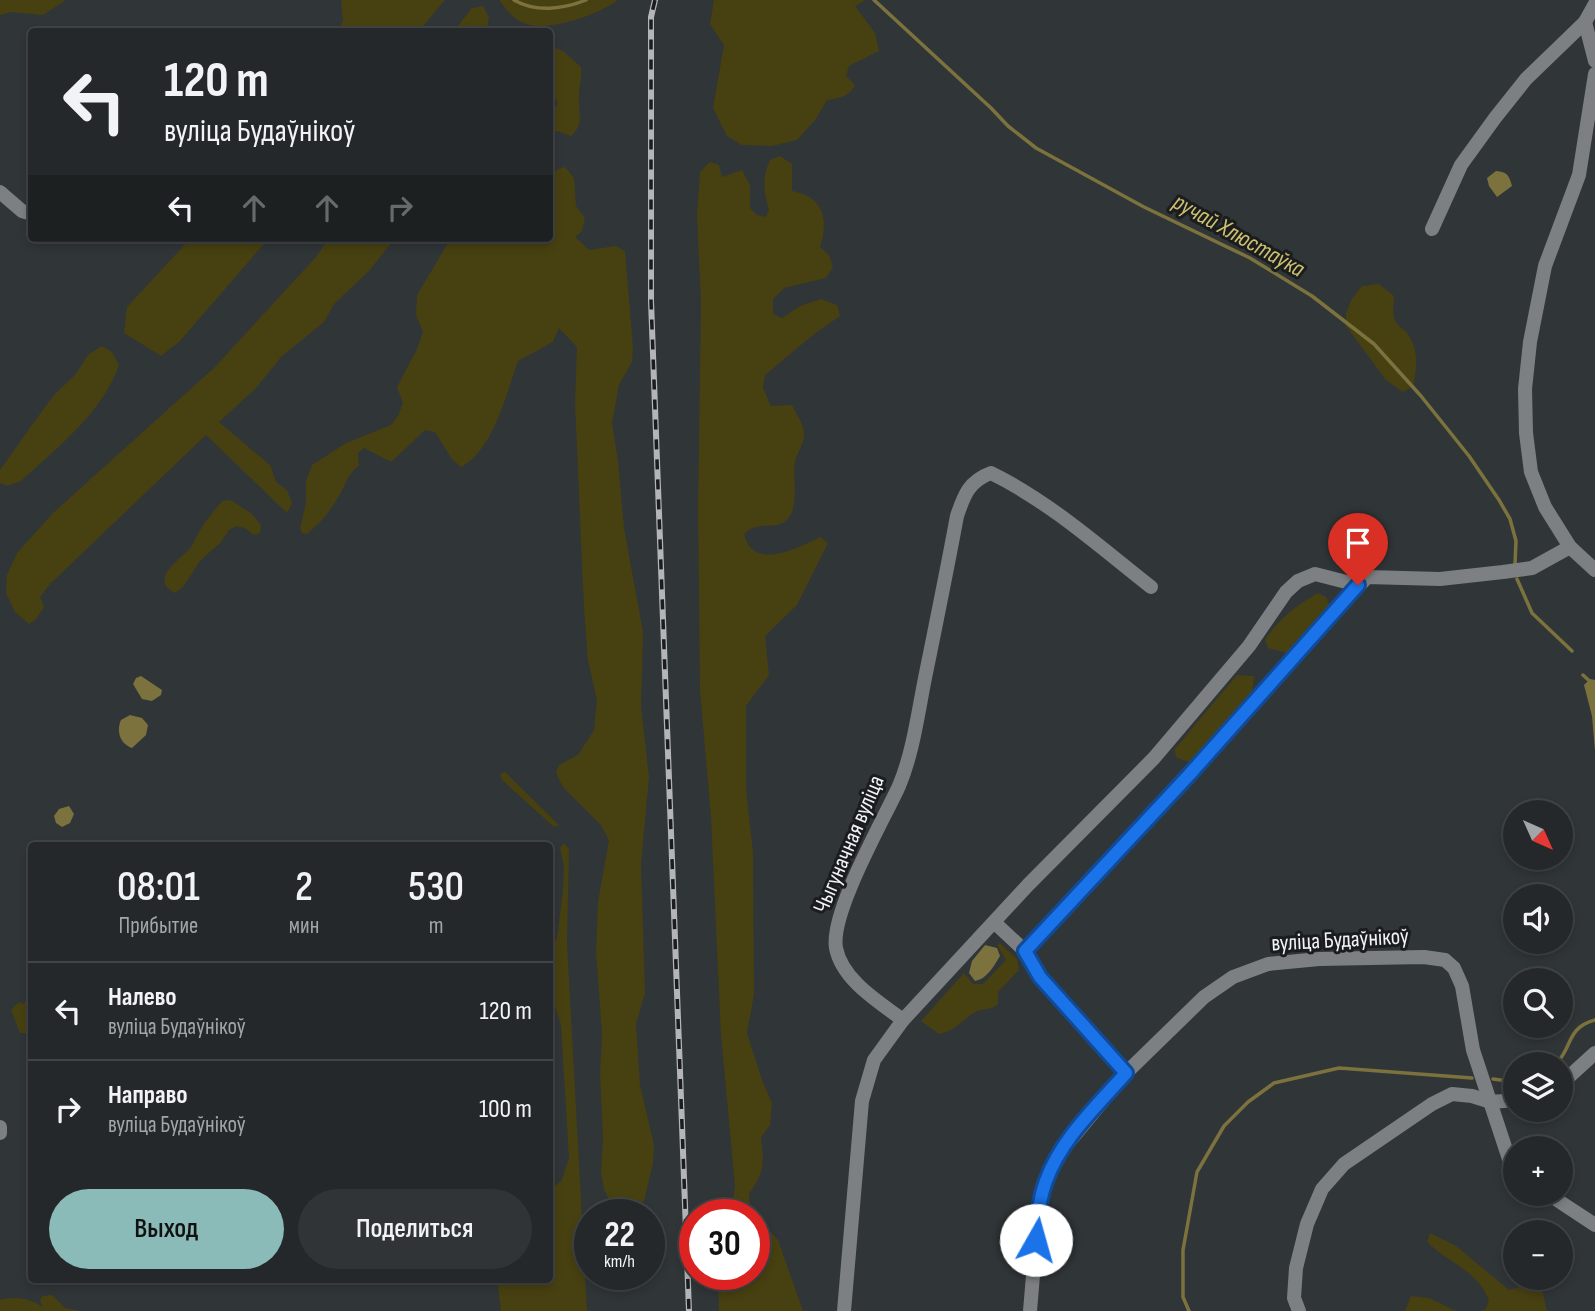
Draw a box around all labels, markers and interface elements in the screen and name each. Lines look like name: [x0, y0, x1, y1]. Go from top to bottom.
text: 120 m: [164, 52, 269, 111]
icon: left: [49, 56, 140, 147]
text: вуліца Будаўнікоў: [164, 112, 355, 151]
water label: ручай Хлюстаўка: [1167, 187, 1310, 284]
icon: left: [162, 189, 200, 227]
icon: ahead: [235, 189, 273, 227]
icon: ahead: [308, 189, 346, 227]
icon: right: [381, 189, 419, 227]
pin: [1328, 513, 1388, 585]
icon: arrive: [1339, 524, 1377, 562]
street label: Чыгуначная вуліца: [807, 771, 891, 918]
north arrow: [1503, 800, 1573, 870]
map controls: [1503, 800, 1573, 1290]
text: 08:01: [117, 862, 200, 913]
text: 2: [295, 862, 313, 913]
text: 530: [408, 862, 464, 913]
button: sound: [1503, 884, 1573, 954]
text: Прибытие: [119, 912, 198, 940]
text: мин: [289, 912, 319, 940]
text: m: [429, 912, 444, 940]
street label: вуліца Будаўнікоў: [1271, 922, 1410, 958]
button: search: [1503, 968, 1573, 1038]
text: Налево: [108, 982, 177, 1013]
icon: left: [49, 992, 87, 1030]
text: 120 m: [479, 996, 532, 1027]
text: вуліца Будаўнікоў: [108, 1013, 246, 1041]
button: layers: [1503, 1052, 1573, 1122]
text: Направо: [108, 1080, 187, 1111]
icon: right: [49, 1090, 87, 1128]
text: 100 m: [479, 1094, 532, 1125]
text: вуліца Будаўнікоў: [108, 1111, 246, 1139]
button: +: [1503, 1136, 1573, 1206]
button: Выход: [49, 1189, 284, 1269]
button: Поделиться: [298, 1189, 532, 1269]
speed limit sign: 30: [679, 1199, 770, 1290]
position arrow: [999, 1203, 1073, 1277]
text: 22: [604, 1214, 635, 1257]
button: −: [1503, 1220, 1573, 1290]
text: km/h: [604, 1251, 635, 1272]

